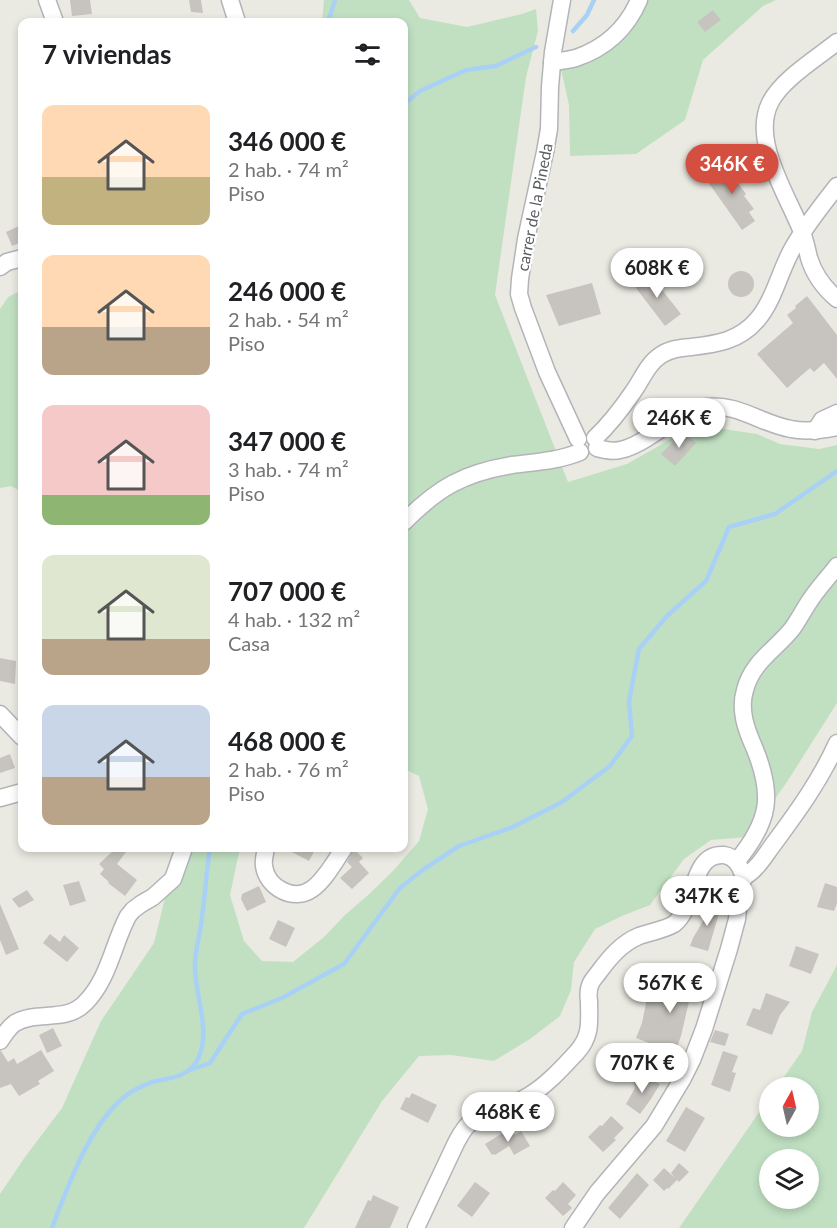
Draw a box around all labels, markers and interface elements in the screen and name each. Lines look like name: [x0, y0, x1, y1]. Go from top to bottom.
text: 7 viviendas: [42, 38, 171, 70]
icon: filters: [351, 38, 384, 71]
text: 346 000 €: [228, 125, 346, 157]
icon: home: [90, 129, 162, 201]
street label: carrer de la Pineda: [512, 141, 556, 273]
pin: 346K €: [683, 144, 781, 195]
text: 346K €: [700, 151, 764, 175]
text: 2 hab. · 74 m²: [228, 157, 349, 181]
text: Piso: [228, 181, 265, 205]
pin: 608K €: [608, 248, 706, 299]
text: 608K €: [625, 255, 689, 279]
text: 246 000 €: [228, 275, 346, 307]
icon: home: [90, 279, 162, 351]
text: 2 hab. · 54 m²: [228, 307, 349, 331]
text: Piso: [228, 331, 265, 355]
pin: 246K €: [630, 398, 728, 449]
text: 246K €: [647, 405, 711, 429]
text: 347 000 €: [228, 425, 346, 457]
icon: home: [90, 429, 162, 501]
text: 3 hab. · 74 m²: [228, 457, 349, 481]
text: Piso: [228, 481, 265, 505]
text: 707 000 €: [228, 575, 346, 607]
icon: home: [90, 579, 162, 651]
text: 4 hab. · 132 m²: [228, 607, 360, 631]
text: Casa: [228, 631, 270, 655]
text: 468 000 €: [228, 725, 346, 757]
icon: home: [90, 729, 162, 801]
text: 2 hab. · 76 m²: [228, 757, 349, 781]
text: Piso: [228, 781, 265, 805]
pin: 347K €: [658, 876, 756, 927]
text: 347K €: [675, 883, 739, 907]
pin: 567K €: [621, 963, 719, 1014]
text: 567K €: [638, 970, 702, 994]
pin: 707K €: [593, 1043, 691, 1094]
text: 707K €: [610, 1050, 674, 1074]
north arrow: [759, 1077, 819, 1137]
map controls: [759, 1077, 819, 1209]
pin: 468K €: [459, 1092, 557, 1143]
text: 468K €: [476, 1099, 540, 1123]
button: layers: [759, 1149, 819, 1209]

